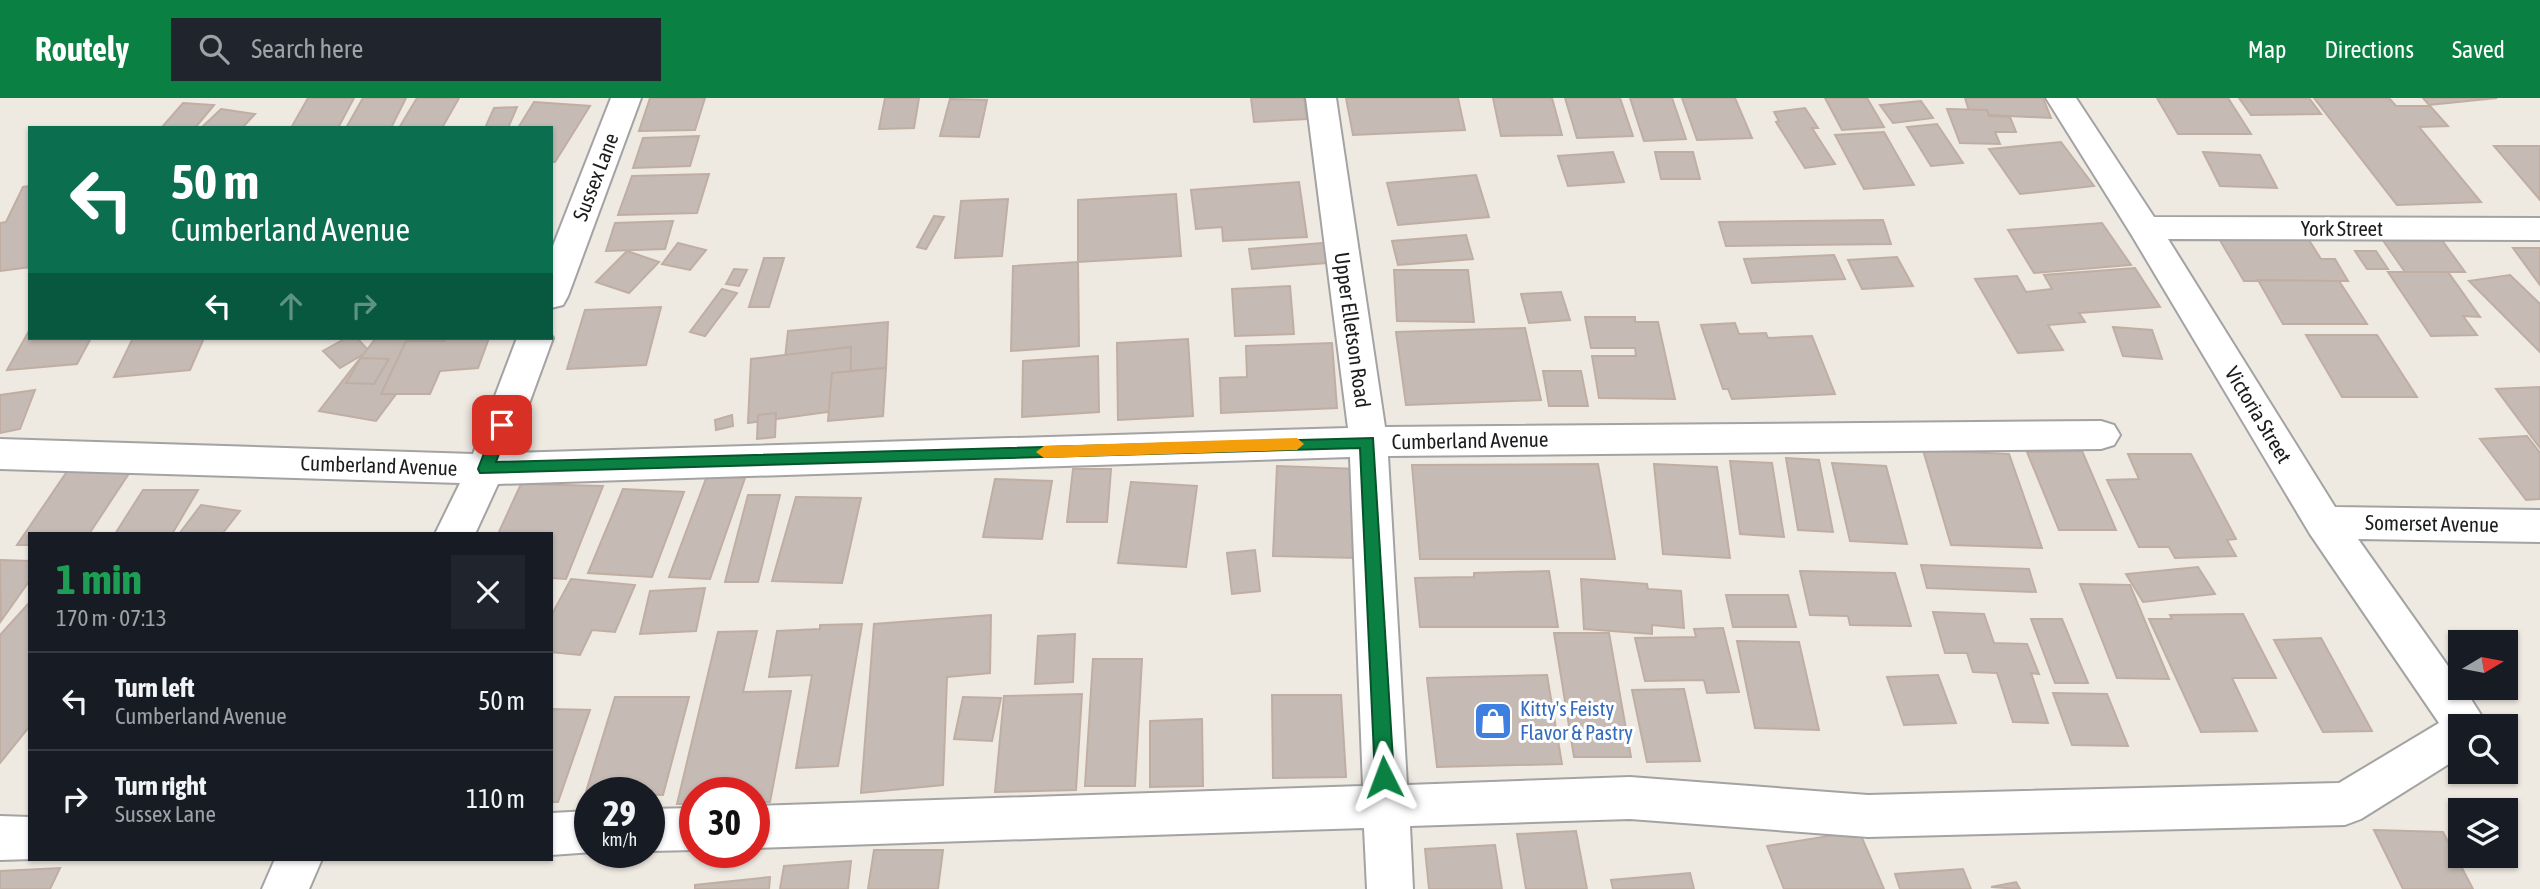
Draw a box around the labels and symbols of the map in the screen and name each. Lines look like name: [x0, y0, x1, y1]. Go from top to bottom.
street label: Sussex Lane: [567, 129, 623, 224]
street label: York Street: [2301, 216, 2383, 240]
street label: Upper Elletson Road: [1330, 251, 1376, 409]
street label: Victoria Street: [2221, 362, 2297, 467]
pin: [472, 395, 532, 455]
street label: Cumberland Avenue: [1391, 427, 1549, 453]
street label: Cumberland Avenue: [300, 450, 458, 480]
street label: Somerset Avenue: [2365, 510, 2499, 536]
north arrow: [2448, 630, 2518, 700]
place label: Kitty's Feisty Flavor & Pastry: [1520, 696, 1633, 744]
shop icon: Kitty's Feisty Flavor & Pastry: [1472, 700, 1514, 742]
position arrow: [1347, 740, 1421, 814]
speed limit sign: 30: [679, 777, 770, 868]

